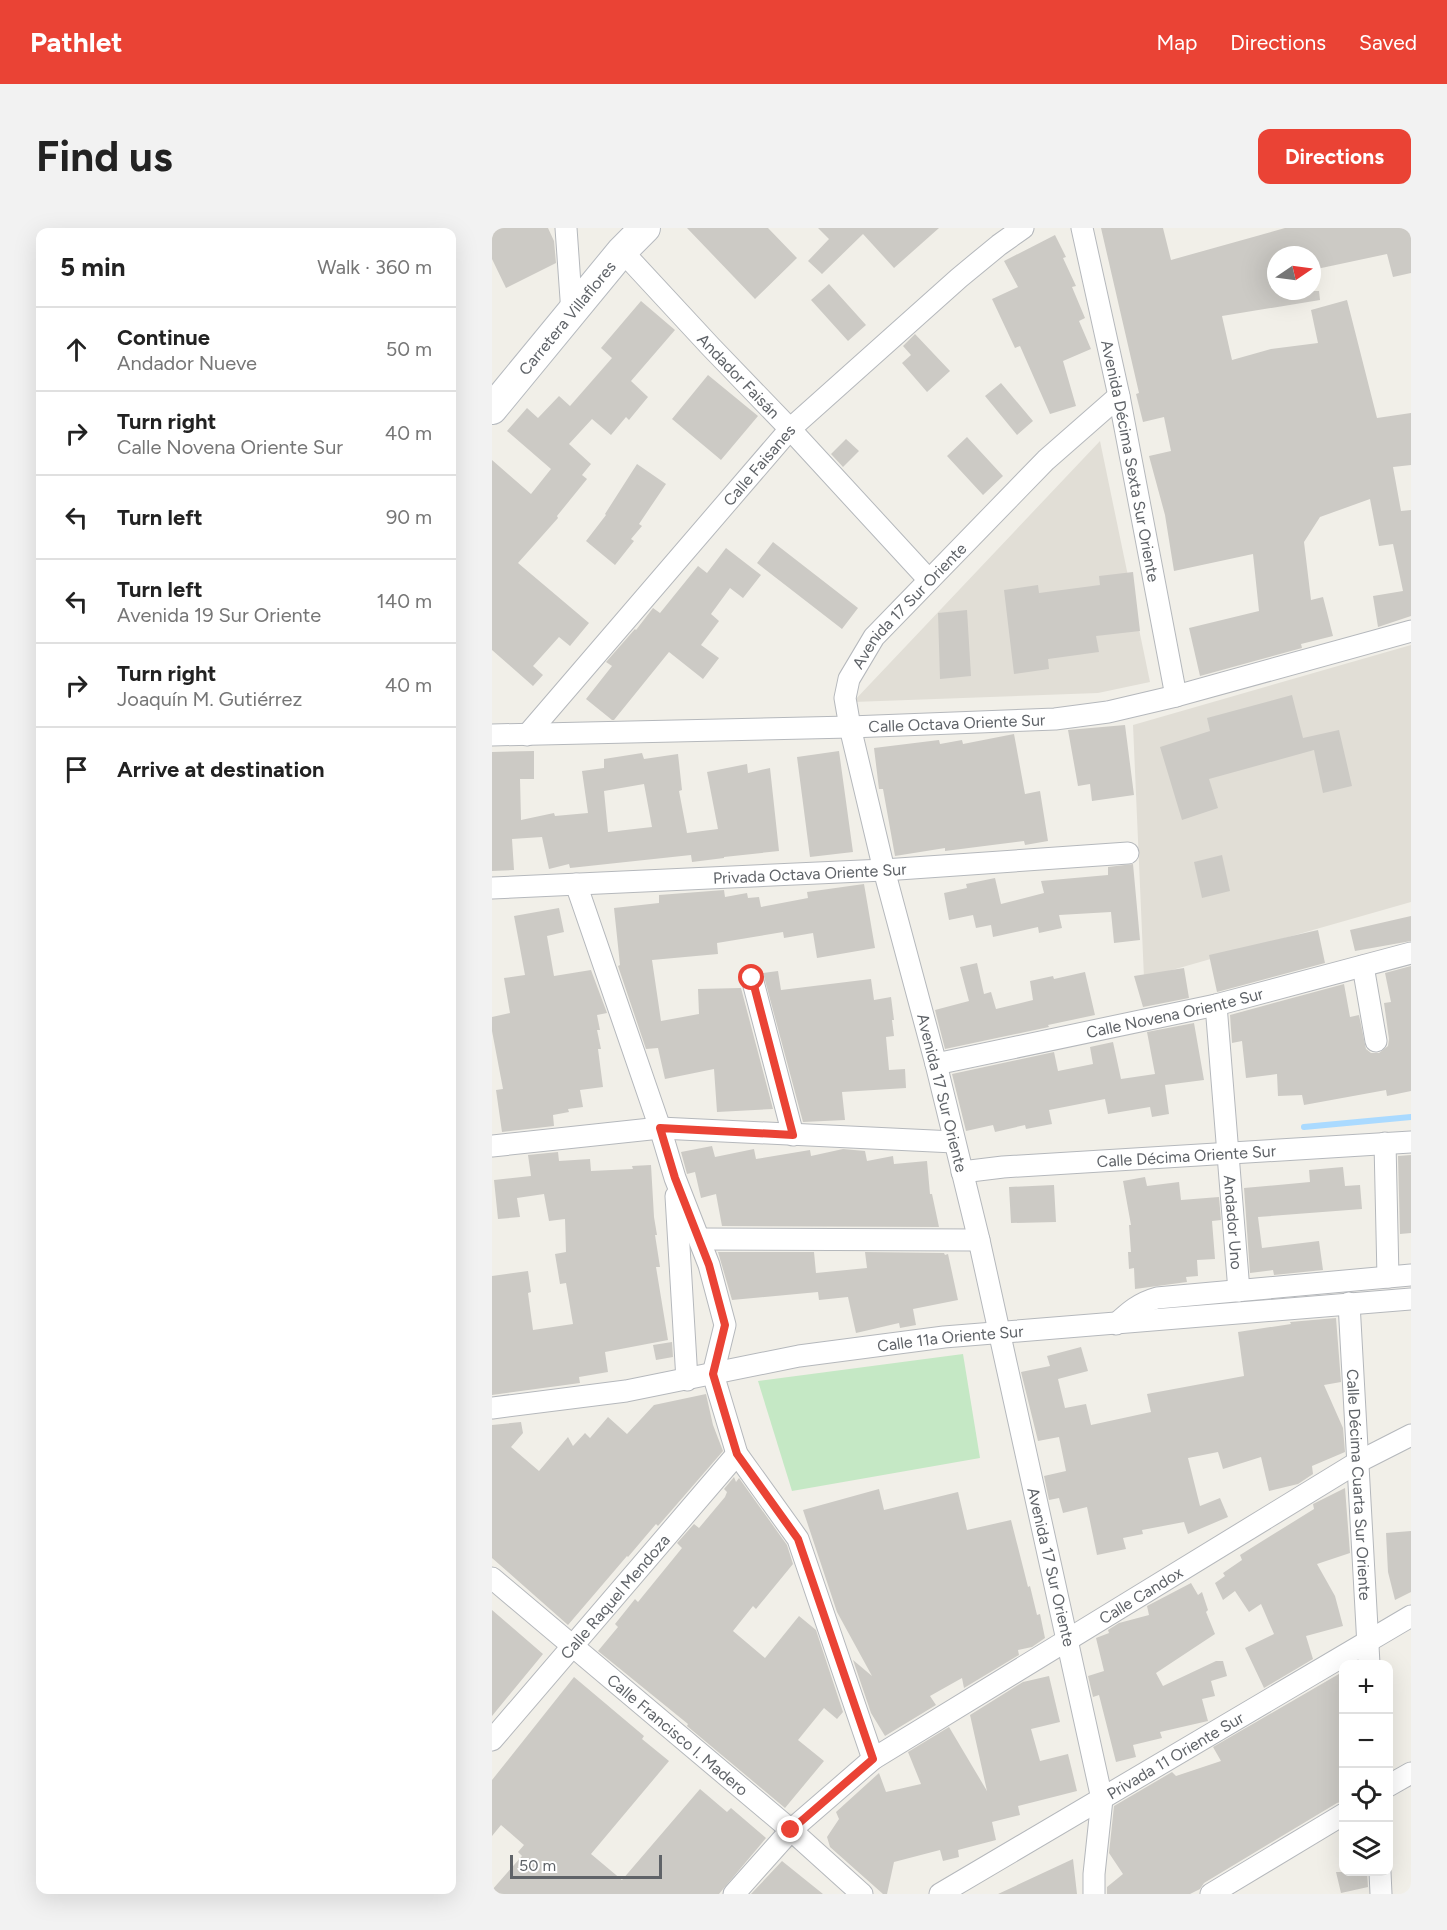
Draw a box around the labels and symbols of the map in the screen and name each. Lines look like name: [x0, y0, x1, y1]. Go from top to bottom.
north arrow: [1267, 246, 1321, 300]
street label: Carretera Villaflores: [515, 257, 619, 379]
street label: Andador Faisán: [694, 329, 784, 422]
street label: Avenida Décima Sexta Sur Oriente: [1097, 338, 1164, 584]
street label: Calle Faisanes: [719, 421, 799, 509]
street label: Avenida 17 Sur Oriente: [848, 538, 970, 672]
street label: Calle Octava Oriente Sur: [868, 710, 1046, 736]
street label: Privada Octava Oriente Sur: [712, 859, 908, 887]
route start: [738, 964, 764, 990]
street label: Calle Novena Oriente Sur: [1084, 983, 1266, 1042]
street label: Avenida 17 Sur Oriente: [913, 1012, 971, 1175]
street label: Calle Décima Oriente Sur: [1096, 1141, 1277, 1171]
street label: Andador Uno: [1220, 1174, 1247, 1270]
street label: Calle 11a Oriente Sur: [876, 1321, 1025, 1355]
street label: Calle Décima Cuarta Sur Oriente: [1343, 1368, 1375, 1601]
street label: Avenida 17 Sur Oriente: [1023, 1486, 1079, 1649]
street label: Calle Raquel Mendoza: [556, 1530, 674, 1663]
street label: Calle Candox: [1095, 1562, 1186, 1628]
street label: Calle Francisco I. Madero: [603, 1670, 752, 1799]
street label: Privada 11 Oriente Sur: [1103, 1707, 1247, 1803]
route end: [777, 1816, 803, 1842]
scale bar: [510, 1852, 662, 1880]

